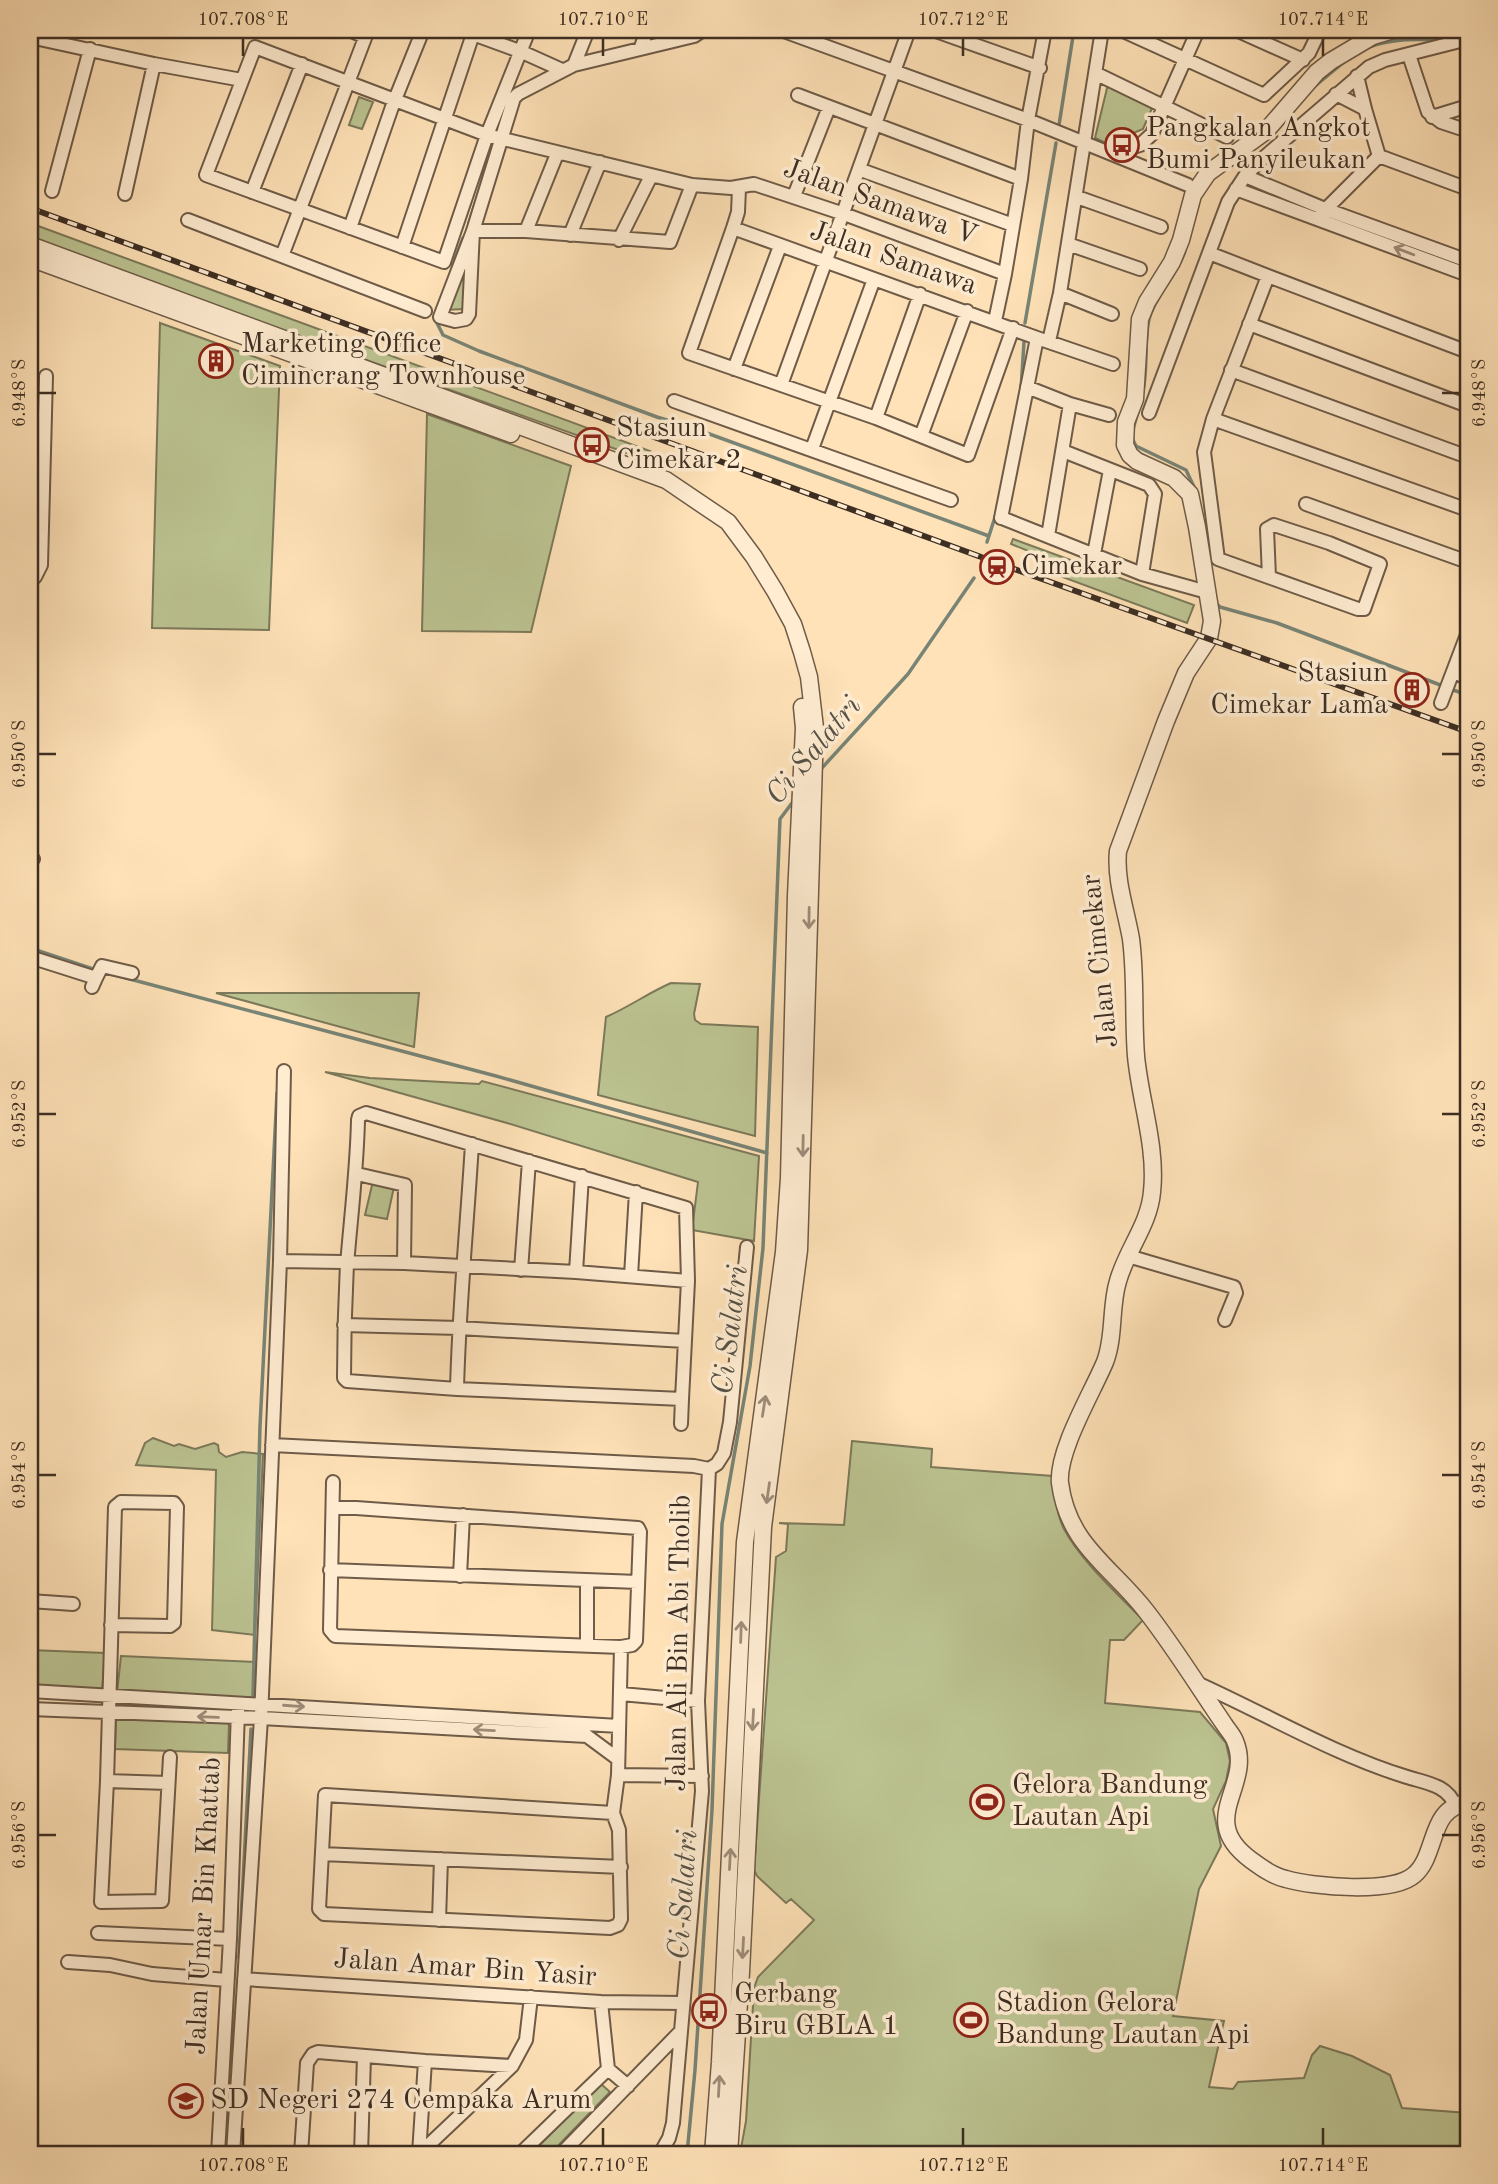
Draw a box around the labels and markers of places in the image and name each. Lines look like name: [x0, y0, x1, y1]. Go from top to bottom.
place label: Pangkalan Angkot Bumi Panyileukan: [1146, 115, 1371, 175]
bus stop icon: Pangkalan Angkot Bumi Panyileukan: [1103, 126, 1141, 164]
place label: Marketing Office Cimincrang Townhouse: [241, 331, 525, 391]
building icon: Marketing Office Cimincrang Townhouse: [197, 342, 235, 380]
place label: Stasiun Cimekar 2: [616, 415, 741, 475]
bus stop icon: Stasiun Cimekar 2: [573, 426, 611, 464]
station icon: Cimekar: [978, 548, 1016, 586]
place label: Cimekar: [1021, 553, 1122, 581]
place label: Stasiun Cimekar Lama: [1210, 660, 1388, 720]
building icon: Stasiun Cimekar Lama: [1393, 671, 1431, 709]
place label: Gelora Bandung Lautan Api: [1012, 1772, 1208, 1832]
sports icon: Gelora Bandung Lautan Api: [968, 1783, 1006, 1821]
place label: Gerbang Biru GBLA 1: [734, 1981, 899, 2041]
place label: Stadion Gelora Bandung Lautan Api: [996, 1990, 1250, 2050]
bus stop icon: Gerbang Biru GBLA 1: [690, 1992, 728, 2030]
sports icon: Stadion Gelora Bandung Lautan Api: [952, 2001, 990, 2039]
school or university icon: SD Negeri 274 Cempaka Arum: [167, 2082, 205, 2120]
place label: SD Negeri 274 Cempaka Arum: [210, 2087, 591, 2115]

